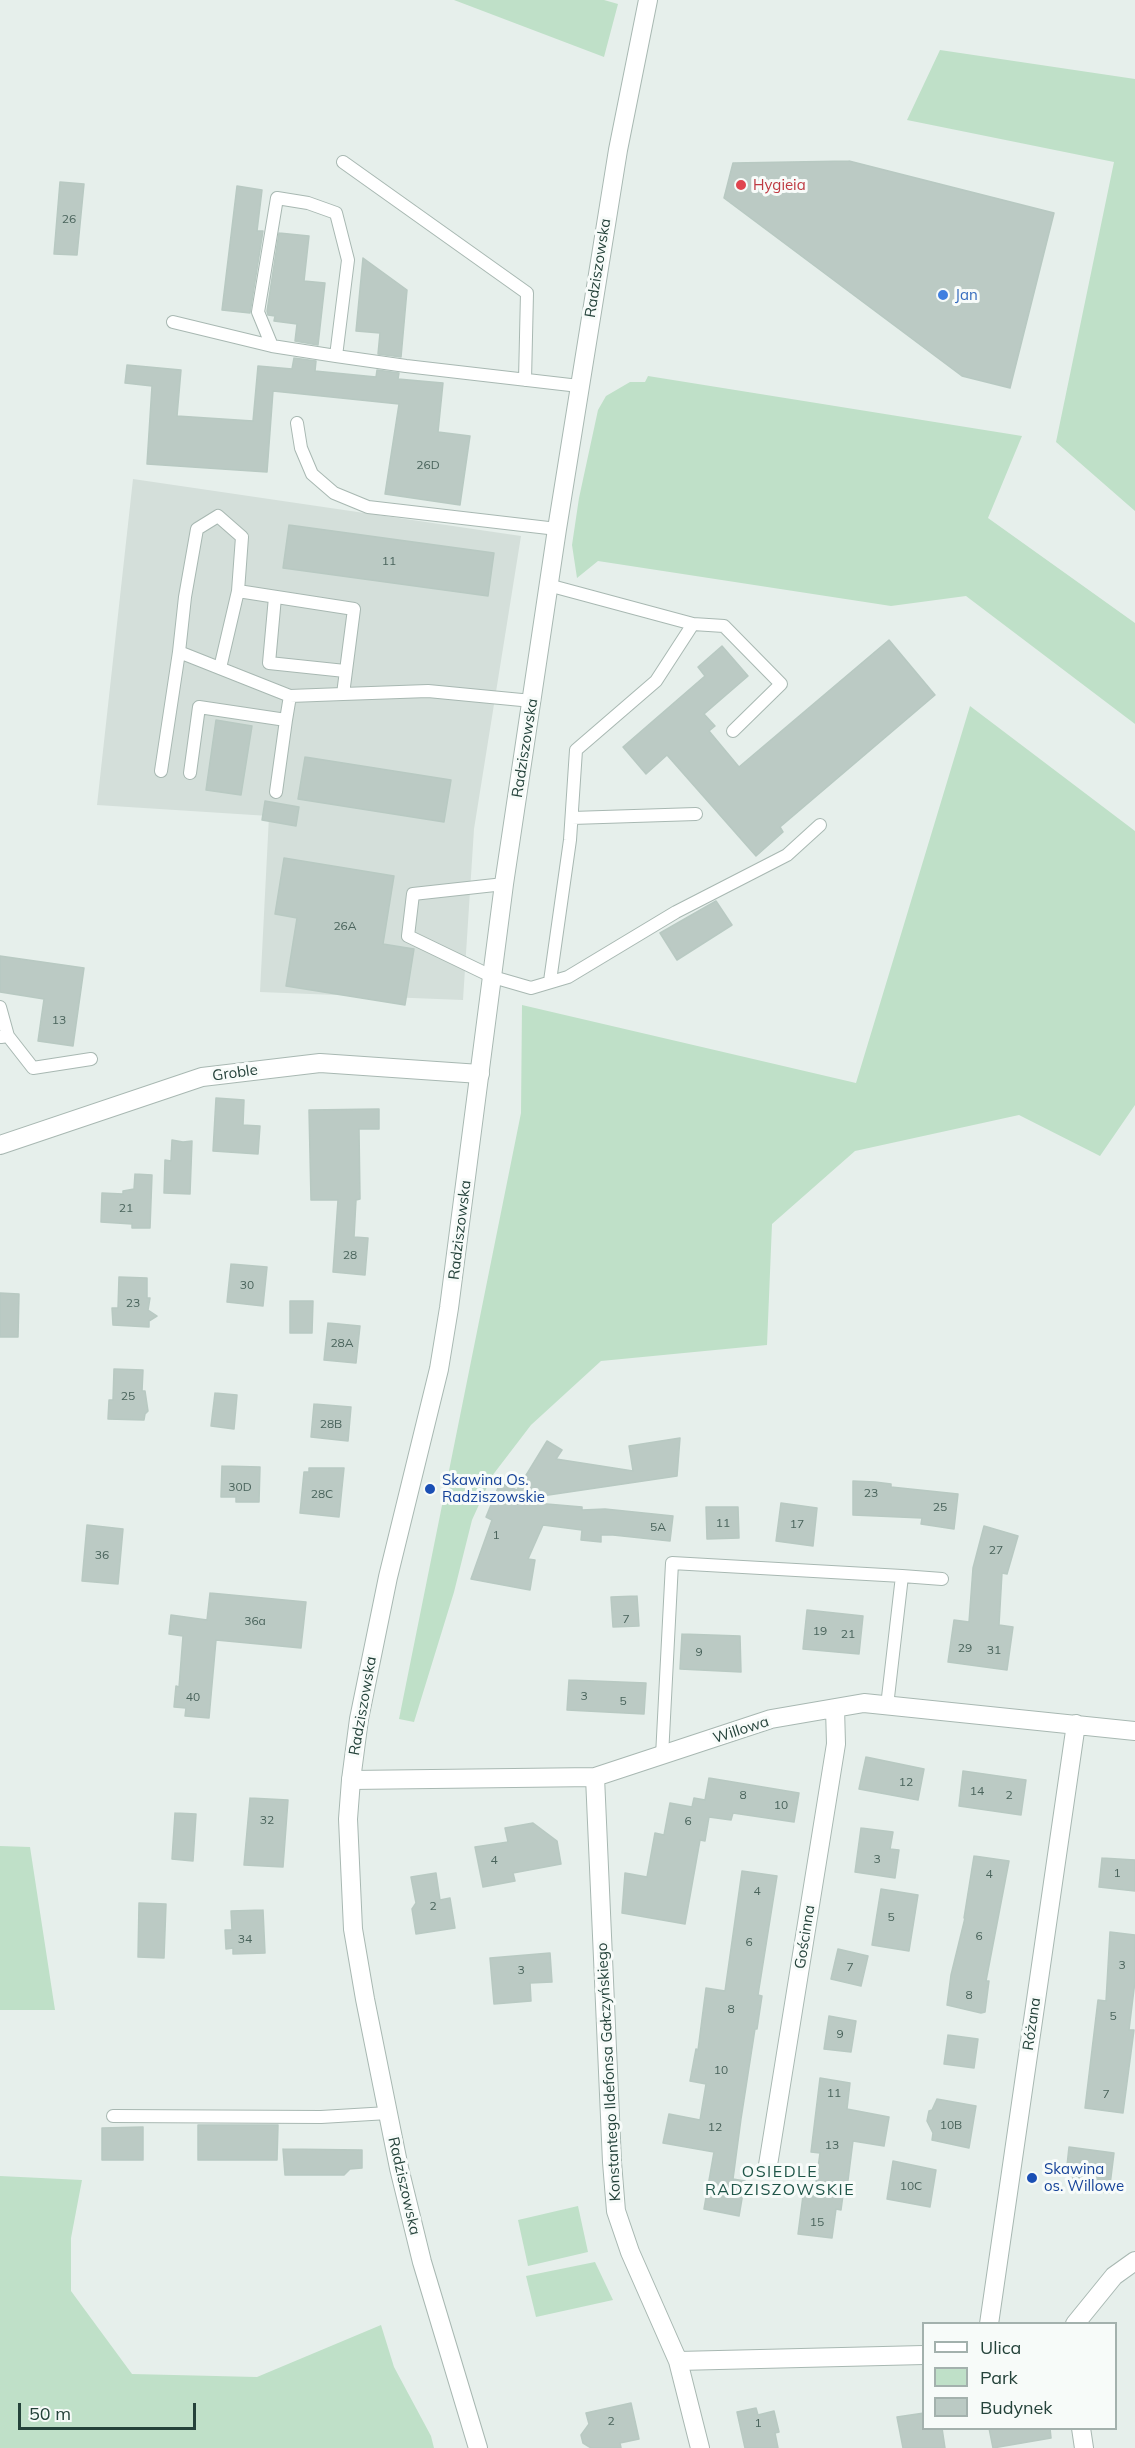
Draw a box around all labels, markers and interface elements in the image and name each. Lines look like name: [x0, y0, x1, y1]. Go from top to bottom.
place label: Hygieia: [753, 176, 806, 194]
marker: Hygieia: [734, 178, 748, 192]
house number: 26: [62, 212, 76, 226]
street label: Radziszowska: [581, 217, 615, 319]
place label: Jan: [955, 286, 978, 304]
marker: Jan: [936, 288, 950, 302]
house number: 26D: [416, 458, 440, 472]
house number: 11: [382, 554, 396, 568]
street label: Radziszowska: [508, 697, 542, 799]
house number: 26A: [333, 919, 357, 933]
house number: 13: [52, 1013, 66, 1027]
street label: Groble: [211, 1061, 259, 1085]
street label: Radziszowska: [445, 1179, 475, 1281]
house number: 21: [119, 1201, 133, 1215]
house number: 28: [343, 1248, 357, 1262]
house number: 30: [240, 1278, 254, 1292]
house number: 23: [126, 1296, 140, 1310]
house number: 28A: [330, 1336, 354, 1350]
house number: 25: [121, 1389, 135, 1403]
house number: 28B: [320, 1417, 342, 1431]
place label: Skawina Os. Radziszowskie: [442, 1471, 545, 1506]
house number: 30D: [228, 1480, 252, 1494]
marker: Skawina Os. Radziszowskie: [423, 1482, 437, 1496]
house number: 23: [864, 1486, 878, 1500]
house number: 28C: [311, 1487, 333, 1501]
house number: 25: [933, 1500, 947, 1514]
house number: 11: [716, 1516, 730, 1530]
house number: 17: [790, 1517, 804, 1531]
house number: 5A: [650, 1520, 666, 1534]
house number: 1: [492, 1528, 500, 1542]
house number: 27: [989, 1543, 1003, 1557]
house number: 36: [95, 1548, 109, 1562]
house number: 7: [622, 1612, 630, 1626]
house number: 36a: [244, 1614, 266, 1628]
house number: 19: [813, 1624, 827, 1638]
house number: 21: [841, 1627, 855, 1641]
house number: 29: [958, 1641, 972, 1655]
house number: 31: [987, 1643, 1001, 1657]
house number: 9: [695, 1645, 703, 1659]
street label: Radziszowska: [345, 1655, 381, 1757]
house number: 3: [580, 1689, 588, 1703]
house number: 40: [186, 1690, 200, 1704]
house number: 5: [619, 1694, 627, 1708]
street label: Willowa: [711, 1713, 771, 1747]
house number: 12: [899, 1775, 913, 1789]
house number: 14: [970, 1784, 984, 1798]
house number: 8: [739, 1788, 747, 1802]
house number: 2: [1005, 1788, 1013, 1802]
house number: 10: [774, 1798, 788, 1812]
house number: 32: [260, 1813, 274, 1827]
house number: 6: [684, 1814, 692, 1828]
house number: 3: [873, 1852, 881, 1866]
house number: 4: [490, 1853, 498, 1867]
house number: 1: [1113, 1866, 1121, 1880]
house number: 4: [985, 1867, 993, 1881]
house number: 4: [753, 1884, 761, 1898]
house number: 2: [429, 1899, 437, 1913]
street label: Gościnna: [791, 1904, 819, 1970]
house number: 5: [887, 1910, 895, 1924]
house number: 6: [975, 1929, 983, 1943]
house number: 34: [238, 1932, 252, 1946]
house number: 6: [745, 1935, 753, 1949]
street label: Konstantego Ildefonsa Gałczyńskiego: [593, 1942, 625, 2202]
house number: 3: [1118, 1958, 1126, 1972]
house number: 7: [846, 1960, 854, 1974]
house number: 3: [517, 1963, 525, 1977]
house number: 8: [965, 1988, 973, 2002]
street label: Różana: [1019, 1996, 1045, 2052]
house number: 8: [727, 2002, 735, 2016]
house number: 5: [1109, 2009, 1117, 2023]
house number: 9: [836, 2027, 844, 2041]
house number: 10: [714, 2063, 728, 2077]
house number: 11: [827, 2086, 841, 2100]
house number: 7: [1102, 2087, 1110, 2101]
house number: 10B: [940, 2118, 962, 2132]
house number: 12: [708, 2120, 722, 2134]
street label: Radziszowska: [384, 2135, 424, 2237]
house number: 13: [825, 2138, 839, 2152]
place label: Skawina os. Willowe: [1044, 2160, 1124, 2195]
district label: OSIEDLE RADZISZOWSKIE: [705, 2162, 855, 2200]
marker: Skawina os. Willowe: [1025, 2171, 1039, 2185]
house number: 10C: [900, 2179, 922, 2193]
house number: 15: [810, 2215, 824, 2229]
legend: [922, 2322, 1117, 2430]
text: Ulica: [980, 2336, 1021, 2359]
text: Park: [980, 2366, 1018, 2389]
scale bar: [21, 2391, 200, 2429]
text: Budynek: [980, 2396, 1053, 2419]
text: 50 m: [29, 2402, 71, 2425]
house number: 2: [607, 2414, 615, 2428]
house number: 1: [754, 2416, 762, 2430]

